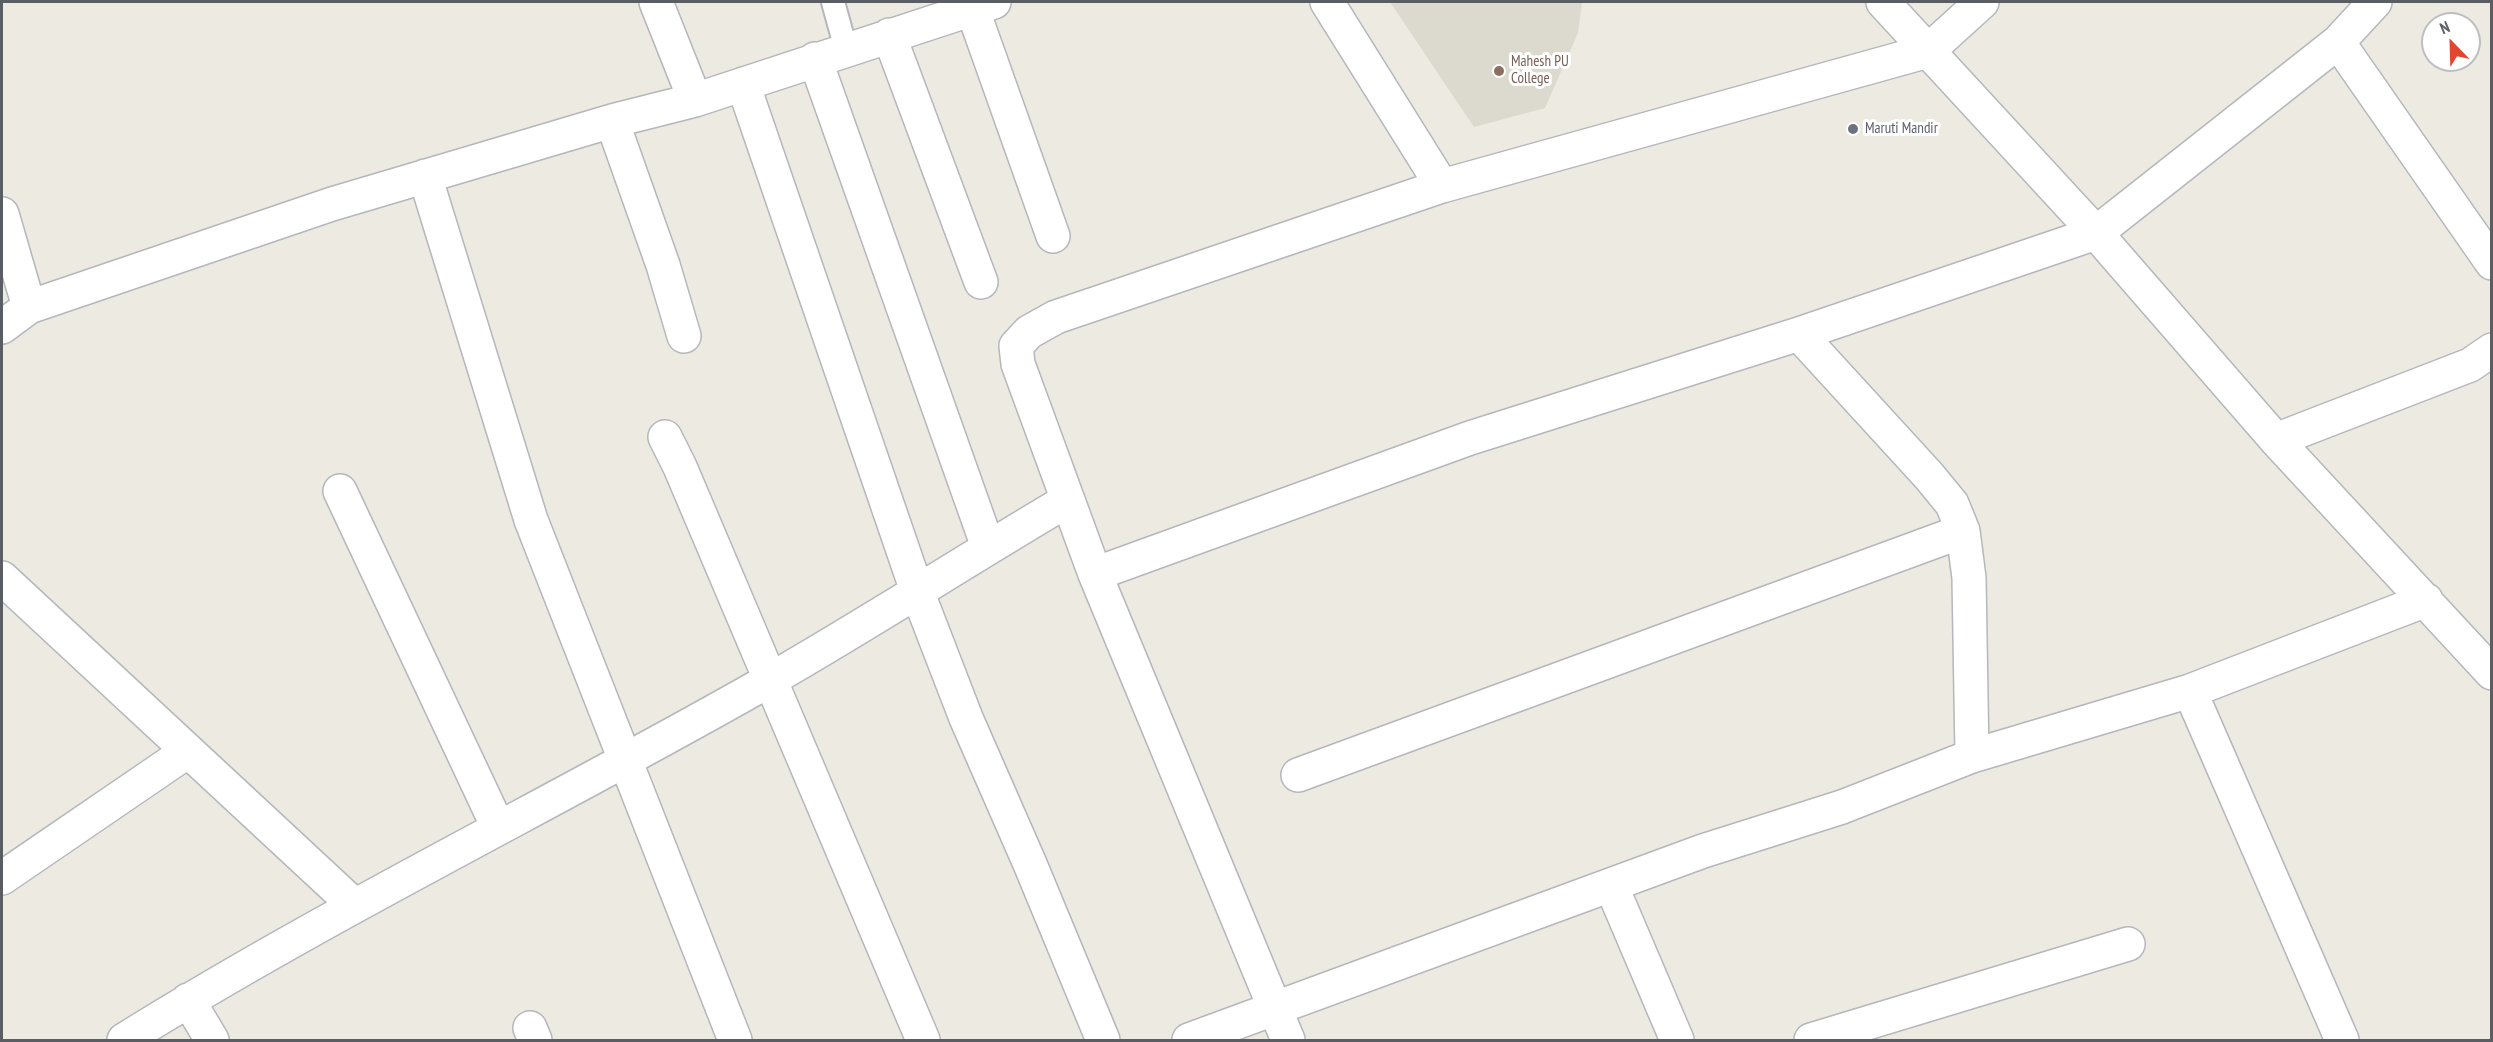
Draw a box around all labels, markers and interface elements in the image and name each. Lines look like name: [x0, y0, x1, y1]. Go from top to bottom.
north arrow: [2421, 12, 2481, 72]
text: N: [2437, 16, 2453, 38]
place label: Mahesh PU College: [1511, 53, 1569, 88]
marker: Mahesh PU College: [1492, 64, 1506, 78]
place label: Maruti Mandir: [1865, 120, 1938, 138]
marker: Maruti Mandir: [1846, 122, 1860, 136]

